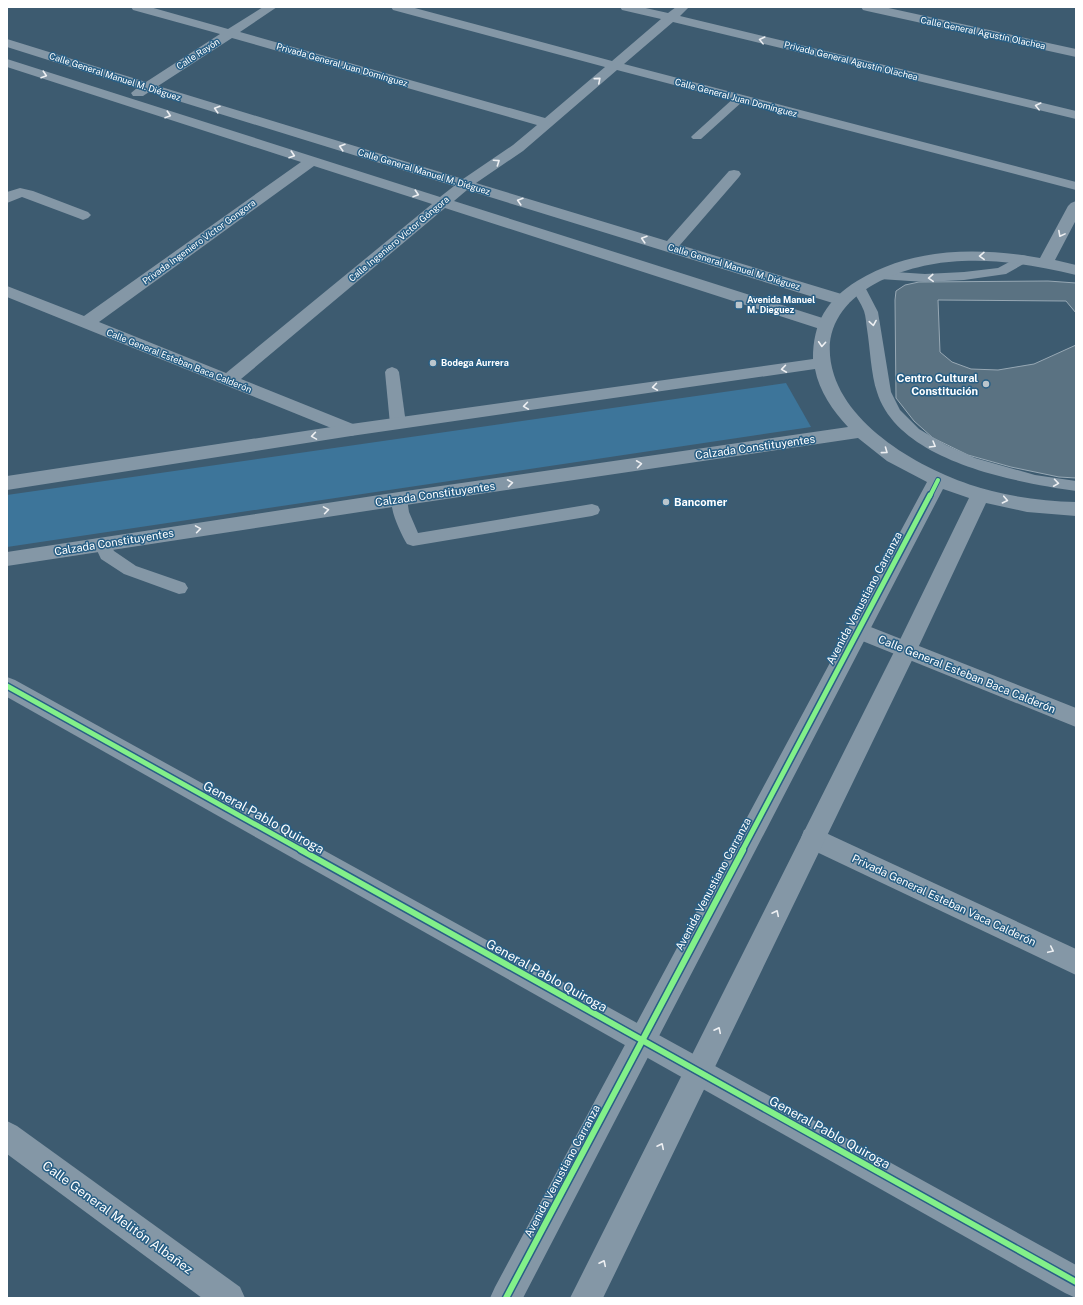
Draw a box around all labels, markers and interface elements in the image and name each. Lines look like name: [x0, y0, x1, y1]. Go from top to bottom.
street label: Calle General Agustín Olachea: [920, 14, 1047, 51]
street label: Calle Rayón: [174, 36, 221, 72]
one-way arrow: [759, 36, 765, 44]
street label: Privada General Agustín Olachea: [783, 39, 919, 82]
street label: Privada General Juan Domínguez: [275, 40, 409, 89]
street label: Calle General Manuel M. Diéguez: [48, 50, 182, 103]
one-way arrow: [40, 70, 47, 79]
street label: Calle General Juan Domínguez: [674, 76, 799, 119]
one-way arrow: [593, 77, 600, 84]
one-way arrow: [1035, 102, 1042, 111]
one-way arrow: [214, 105, 221, 114]
one-way arrow: [164, 110, 171, 119]
one-way arrow: [339, 143, 346, 151]
street label: Calle General Manuel M. Diéguez: [357, 146, 492, 197]
one-way arrow: [288, 150, 295, 158]
one-way arrow: [493, 159, 500, 167]
one-way arrow: [412, 189, 419, 198]
street label: Calle Ingeniero Víctor Góngora: [346, 193, 451, 284]
street label: Privada Ingeniero Víctor Gongora: [140, 197, 258, 286]
one-way arrow: [517, 197, 524, 206]
one-way arrow: [1058, 230, 1065, 237]
one-way arrow: [641, 235, 648, 244]
street label: Calle General Manuel M. Diéguez: [667, 241, 802, 292]
one-way arrow: [979, 252, 985, 260]
one-way arrow: [928, 273, 934, 282]
place label: Avenida Manuel M. Dieguez: [747, 294, 815, 315]
marker: Avenida Manuel M. Dieguez: [734, 300, 744, 310]
one-way arrow: [868, 320, 877, 326]
street label: Calle General Esteban Baca Calderón: [105, 326, 253, 395]
one-way arrow: [818, 341, 827, 347]
place label: Bodega Aurrera: [441, 357, 509, 368]
marker: Bodega Aurrera: [428, 358, 438, 368]
one-way arrow: [780, 364, 787, 373]
place label: Centro Cultural Constitución: [896, 372, 978, 397]
marker: Centro Cultural Constitución: [981, 379, 991, 389]
one-way arrow: [652, 382, 658, 391]
one-way arrow: [523, 401, 529, 410]
one-way arrow: [311, 431, 317, 440]
street label: Calzada Constituyentes: [694, 433, 816, 461]
one-way arrow: [929, 440, 936, 447]
one-way arrow: [881, 446, 888, 453]
one-way arrow: [636, 460, 642, 469]
one-way arrow: [1053, 478, 1060, 487]
one-way arrow: [507, 479, 513, 488]
street label: Calzada Constituyentes: [374, 480, 496, 508]
place label: Bancomer: [674, 496, 728, 508]
one-way arrow: [1001, 496, 1008, 504]
marker: Bancomer: [661, 497, 671, 507]
one-way arrow: [323, 506, 329, 515]
one-way arrow: [195, 525, 201, 534]
street label: Calzada Constituyentes: [53, 527, 175, 557]
street label: Avenida Venustiano Carranza: [824, 530, 904, 666]
street label: Calle General Esteban Baca Calderón: [877, 633, 1057, 715]
street label: General Pablo Quiroga: [201, 778, 327, 857]
street label: Avenida Venustiano Carranza: [673, 816, 753, 952]
street label: Privada General Esteban Vaca Calderón: [850, 852, 1038, 948]
one-way arrow: [771, 910, 779, 917]
street label: General Pablo Quiroga: [484, 936, 610, 1015]
one-way arrow: [1046, 945, 1054, 953]
one-way arrow: [713, 1027, 721, 1034]
street label: General Pablo Quiroga: [767, 1093, 893, 1172]
street label: Avenida Venustiano Carranza: [522, 1103, 602, 1239]
one-way arrow: [656, 1143, 664, 1151]
street label: Calle General Melitón Albañez: [40, 1158, 196, 1277]
one-way arrow: [599, 1260, 606, 1267]

